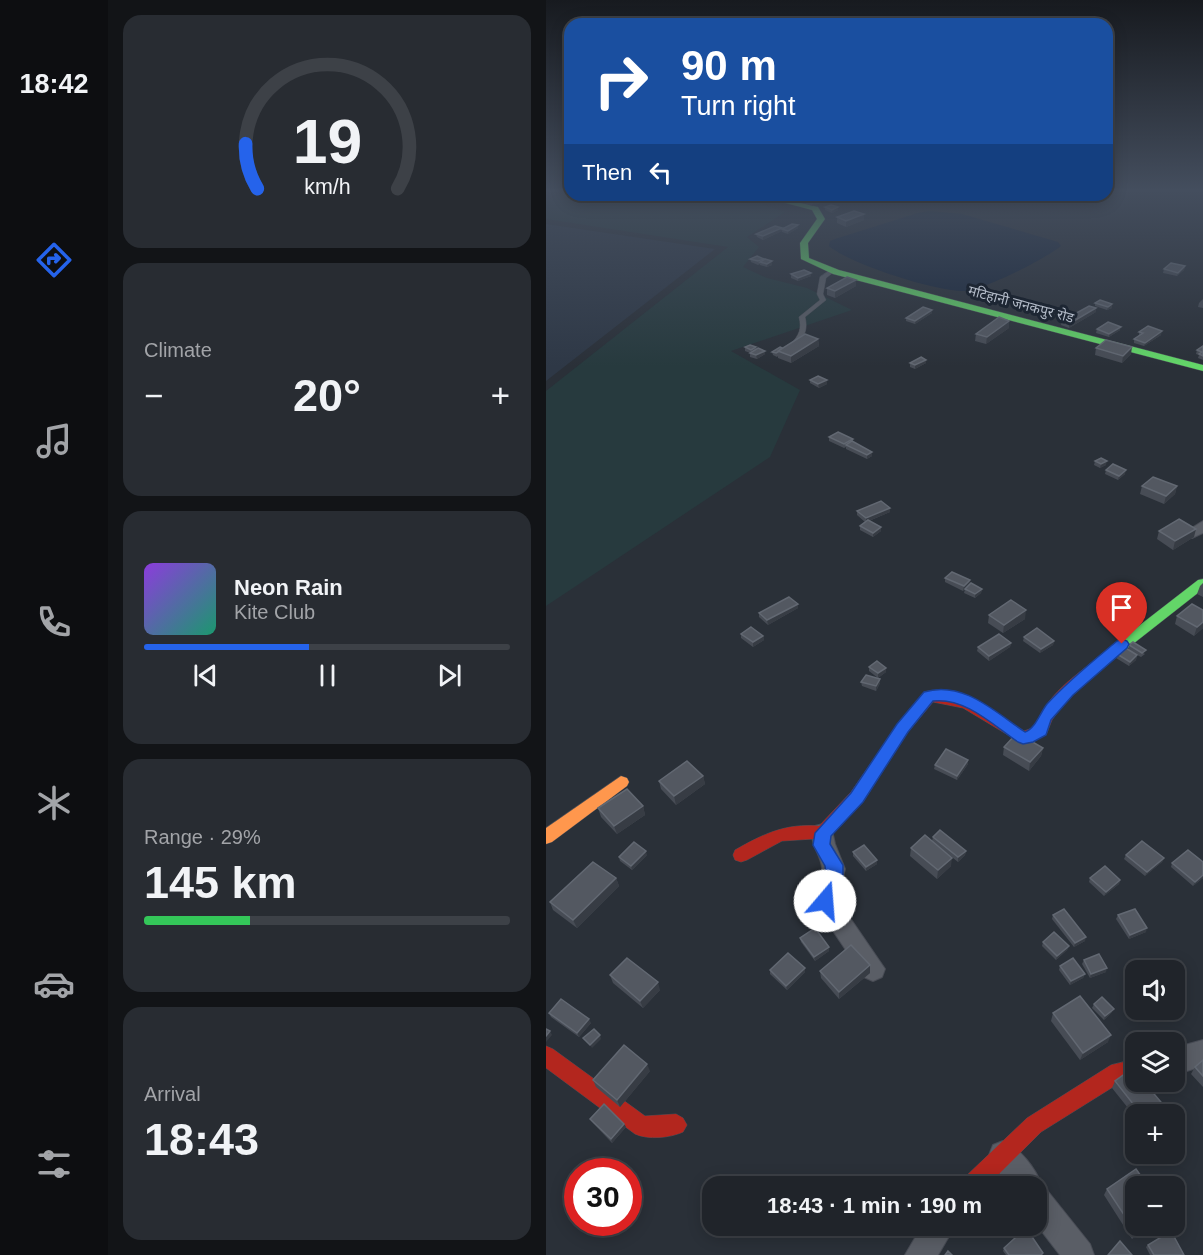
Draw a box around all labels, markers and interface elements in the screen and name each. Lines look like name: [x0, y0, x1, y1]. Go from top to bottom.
icon: right: [582, 42, 660, 120]
text: 90 m: [681, 42, 777, 89]
text: 18:42: [19, 69, 89, 99]
text: Turn right: [681, 91, 796, 121]
text: 19: [292, 107, 362, 176]
icon: left: [644, 156, 677, 189]
text: Then: [582, 160, 632, 185]
text: km/h: [304, 175, 350, 199]
icon: directions: [33, 239, 75, 281]
street label: मटिहानी जनकपुर रोड: [966, 282, 1076, 328]
text: Climate: [144, 339, 212, 361]
text: 20°: [293, 370, 361, 421]
text: −: [144, 377, 163, 414]
text: +: [491, 377, 510, 414]
icon: music: [33, 420, 75, 462]
text: Neon Rain: [234, 575, 343, 600]
pin: [1096, 582, 1147, 644]
icon: arrive: [1105, 591, 1138, 624]
icon: phone: [33, 601, 75, 643]
text: Kite Club: [234, 601, 315, 623]
icon: previous: [189, 659, 222, 692]
icon: pause: [311, 659, 344, 692]
icon: next: [433, 659, 466, 692]
icon: climate: [33, 782, 75, 824]
text: Range · 29%: [144, 826, 261, 848]
text: 145 km: [144, 857, 297, 908]
position arrow: [793, 869, 857, 933]
map controls: [1125, 960, 1185, 1236]
button: sound: [1125, 960, 1185, 1020]
icon: car: [33, 963, 75, 1005]
button: layers: [1125, 1032, 1185, 1092]
text: Arrival: [144, 1083, 201, 1105]
button: +: [1125, 1104, 1185, 1164]
text: 18:43: [144, 1114, 259, 1165]
icon: filters: [33, 1143, 75, 1185]
speed limit sign: 30: [564, 1158, 642, 1236]
button: −: [1125, 1176, 1185, 1236]
text: 18:43 · 1 min · 190 m: [767, 1193, 982, 1218]

